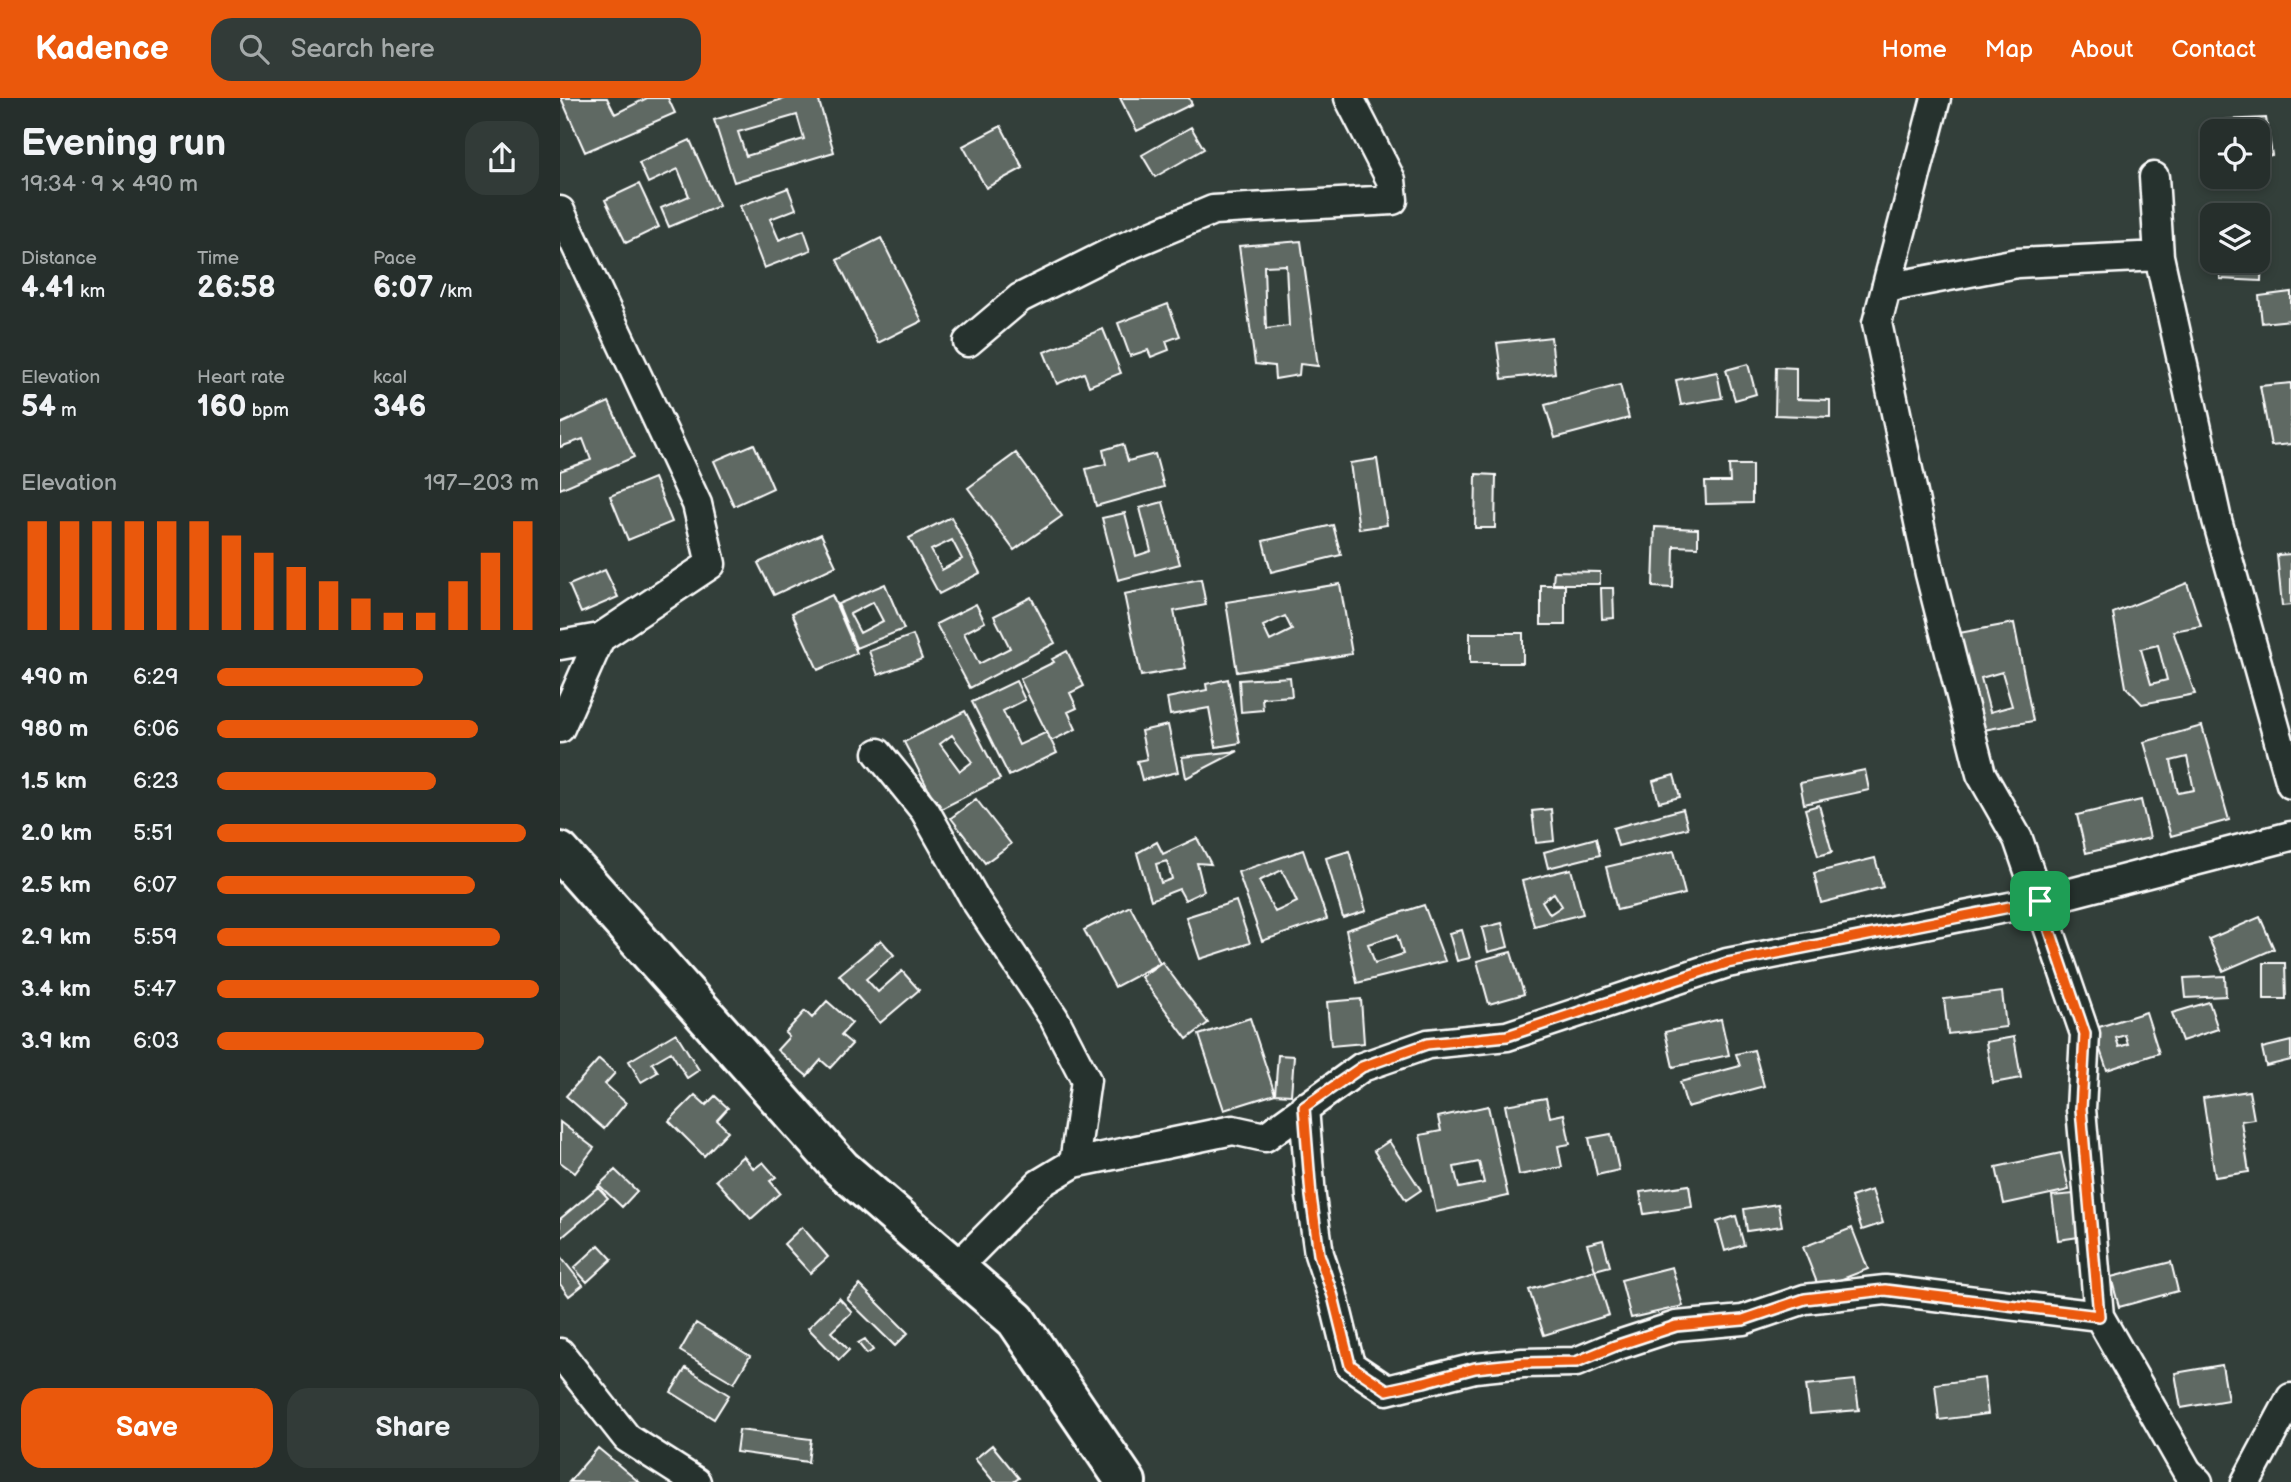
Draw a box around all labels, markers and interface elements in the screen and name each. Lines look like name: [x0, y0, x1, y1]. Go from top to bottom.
search box: [211, 18, 701, 81]
text: Kadence: [35, 29, 169, 69]
icon: search: [235, 30, 273, 68]
text: Search here: [291, 34, 435, 65]
text: Home: [1882, 35, 1947, 64]
text: Map: [1985, 35, 2033, 64]
text: About: [2071, 35, 2133, 64]
text: Contact: [2171, 35, 2256, 64]
map controls: [2200, 119, 2270, 273]
button: locate: [2200, 119, 2270, 189]
text: Evening run: [21, 121, 226, 166]
button: share: [465, 121, 539, 195]
text: 19:34 · 9 × 490 m: [21, 170, 198, 198]
button: layers: [2200, 203, 2270, 273]
text: Distance: [21, 247, 97, 270]
text: Time: [197, 247, 239, 270]
text: Pace: [373, 247, 416, 270]
text: 4.41: [21, 270, 75, 306]
text: 26:58: [197, 270, 276, 306]
text: 6:07: [373, 270, 434, 306]
text: km: [75, 280, 105, 303]
text: /km: [434, 280, 472, 303]
text: Elevation: [21, 366, 100, 389]
text: Heart rate: [197, 366, 285, 389]
text: kcal: [373, 366, 407, 389]
text: 54: [21, 389, 56, 425]
text: 160: [197, 389, 247, 425]
text: 346: [373, 389, 426, 425]
text: m: [56, 399, 77, 422]
text: bpm: [247, 399, 289, 422]
text: Elevation: [21, 469, 117, 497]
text: 197–203 m: [424, 469, 539, 497]
text: 490 m: [21, 663, 88, 691]
text: 6:29: [133, 663, 179, 691]
text: 980 m: [21, 715, 88, 743]
text: 6:06: [133, 715, 179, 743]
text: 1.5 km: [21, 767, 87, 795]
text: 6:23: [133, 767, 179, 795]
text: 2.0 km: [21, 819, 92, 847]
text: 5:51: [133, 819, 173, 847]
text: 2.5 km: [21, 871, 91, 899]
text: 6:07: [133, 871, 177, 899]
pin: [2010, 871, 2070, 931]
icon: arrive: [2021, 882, 2059, 920]
text: 2.9 km: [21, 923, 91, 951]
text: 5:59: [133, 923, 177, 951]
text: 3.4 km: [21, 975, 91, 1003]
text: 5:47: [133, 975, 176, 1003]
text: 3.9 km: [21, 1027, 91, 1055]
text: 6:03: [133, 1027, 179, 1055]
button: Save: [21, 1388, 273, 1468]
button: Share: [287, 1388, 539, 1468]

